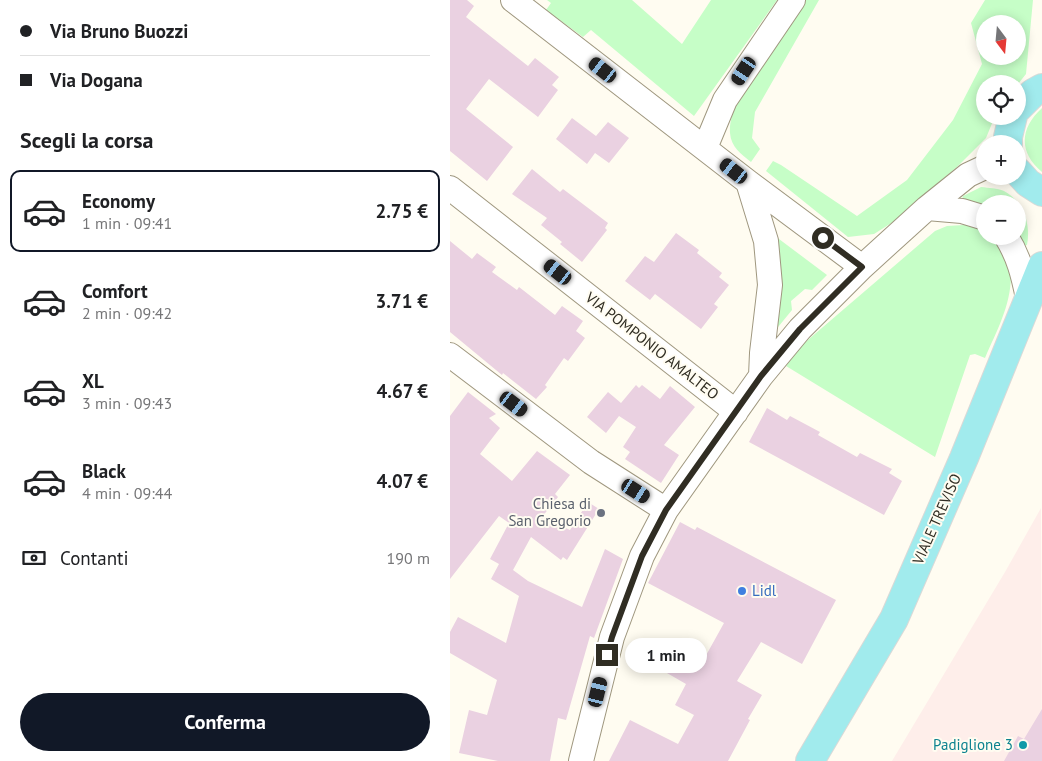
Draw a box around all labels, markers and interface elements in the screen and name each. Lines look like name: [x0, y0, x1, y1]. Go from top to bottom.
north arrow: [976, 15, 1026, 65]
map controls: [976, 15, 1026, 245]
text: Via Bruno Buozzi: [50, 19, 188, 43]
car: [729, 54, 758, 88]
car: [586, 55, 619, 85]
text: Via Dogana: [50, 68, 143, 92]
button: locate: [976, 75, 1026, 125]
text: Scegli la corsa: [20, 126, 153, 154]
button: +: [976, 135, 1026, 185]
car: [717, 156, 750, 186]
icon: car: [22, 189, 67, 234]
text: Economy: [82, 189, 155, 213]
button: −: [976, 195, 1026, 245]
text: 2.75 €: [375, 199, 428, 223]
text: 1 min · 09:41: [82, 213, 172, 233]
route start: [812, 227, 834, 249]
car: [541, 257, 574, 287]
icon: car: [22, 279, 67, 324]
text: Comfort: [82, 279, 148, 303]
street label: VIA POMPONIO AMALTEO: [581, 287, 723, 404]
text: 3.71 €: [375, 289, 428, 313]
text: 2 min · 09:42: [82, 303, 172, 323]
icon: car: [22, 369, 67, 414]
text: XL: [82, 369, 104, 393]
text: 4.67 €: [376, 379, 428, 403]
car: [497, 389, 530, 419]
text: 3 min · 09:43: [82, 393, 172, 413]
icon: car: [22, 459, 67, 504]
text: Black: [82, 459, 126, 483]
text: 4.07 €: [376, 469, 428, 493]
street label: VIALE TREVISO: [908, 470, 965, 568]
car: [619, 477, 652, 505]
text: 4 min · 09:44: [82, 483, 172, 503]
place label: Chiesa di San Gregorio: [508, 494, 591, 530]
marker: Chiesa di San Gregorio: [595, 507, 607, 519]
icon: cash: [20, 544, 48, 572]
text: Contanti: [60, 546, 129, 570]
text: 190 m: [387, 548, 430, 568]
place label: Lidl: [752, 581, 777, 600]
marker: Lidl: [736, 585, 748, 597]
callout: 1 min: [624, 638, 707, 672]
route end: [596, 644, 618, 666]
text: 1 min: [646, 645, 686, 665]
car: [587, 676, 608, 708]
button: Conferma: [20, 693, 430, 751]
place label: Padiglione 3: [933, 735, 1013, 754]
marker: Padiglione 3: [1017, 739, 1029, 751]

